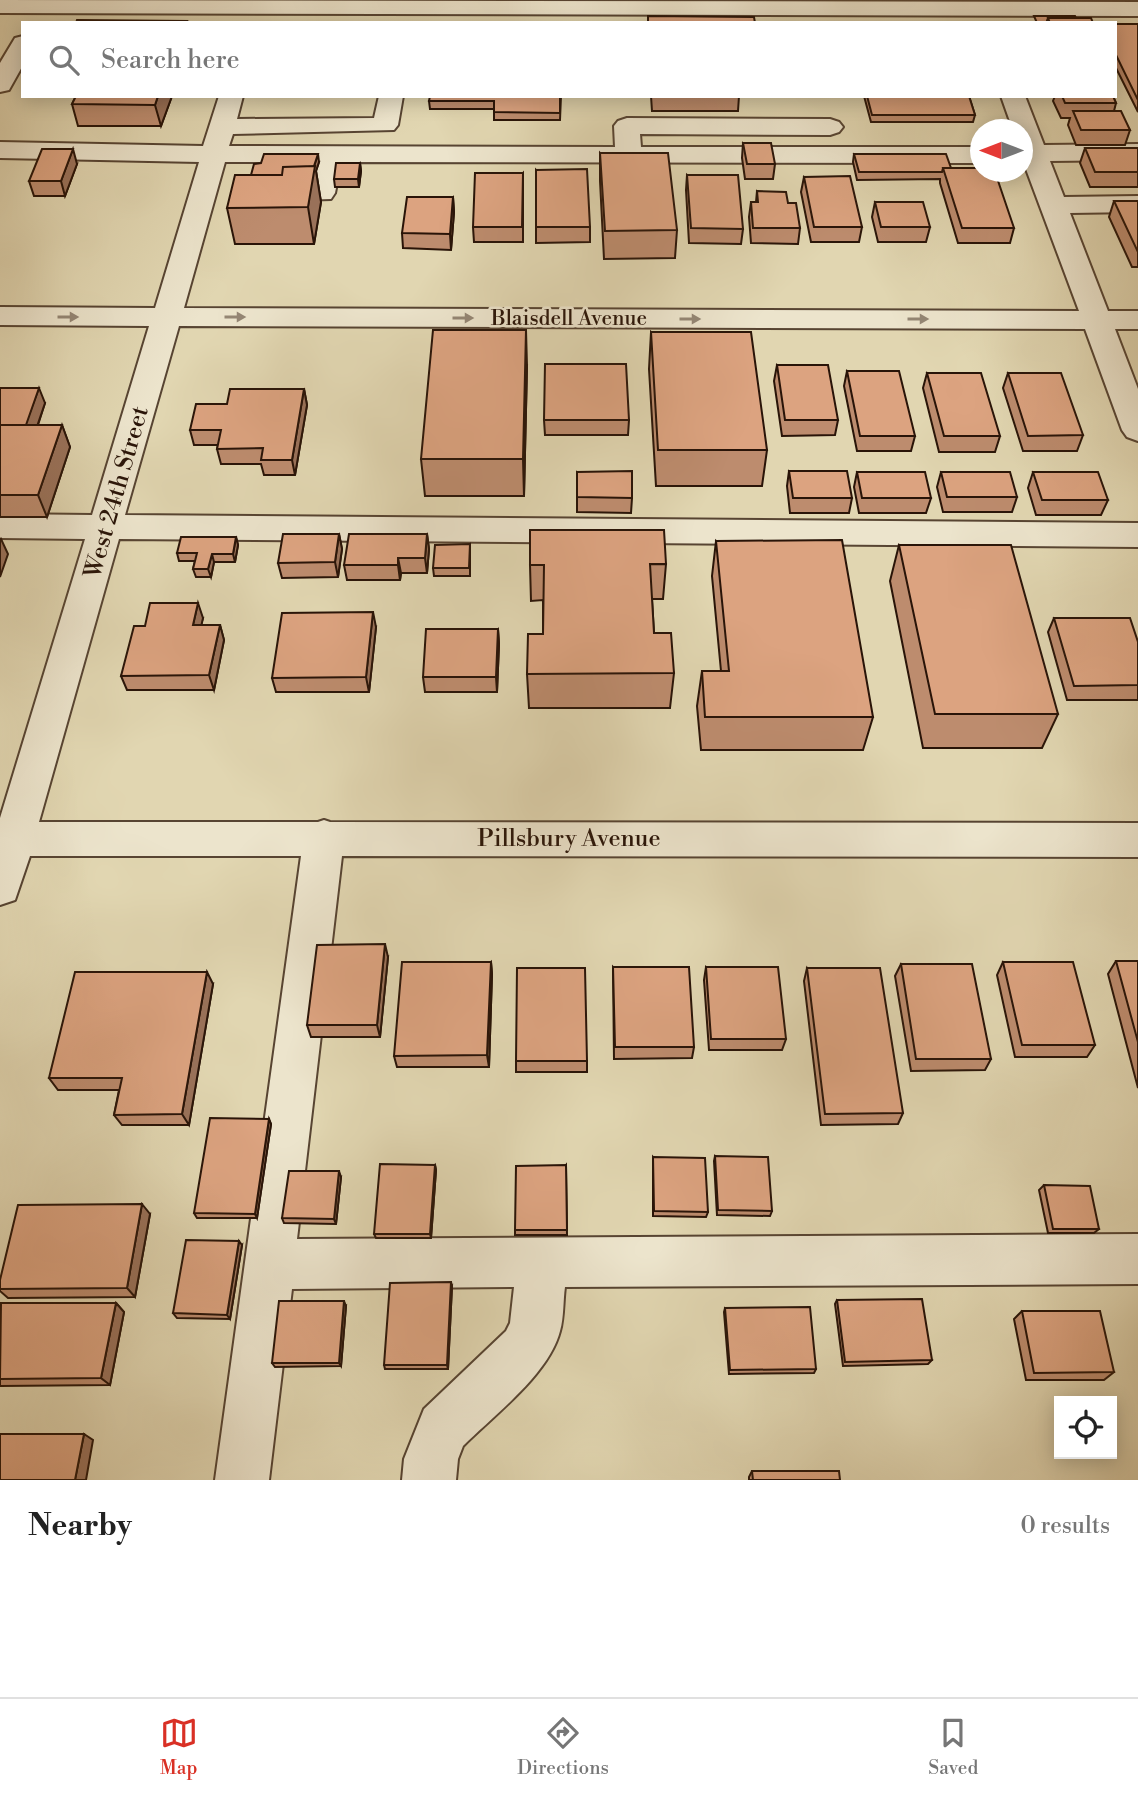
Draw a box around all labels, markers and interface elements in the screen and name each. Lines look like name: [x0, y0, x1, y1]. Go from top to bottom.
search box: [21, 21, 1117, 98]
icon: search: [45, 41, 83, 79]
text: Search here: [101, 44, 240, 76]
north arrow: [970, 119, 1033, 182]
street label: Blaisdell Avenue: [490, 306, 647, 332]
one-way arrow: [57, 311, 79, 323]
one-way arrow: [225, 311, 247, 323]
one-way arrow: [452, 312, 474, 324]
one-way arrow: [680, 313, 702, 325]
one-way arrow: [907, 313, 929, 325]
street label: West 24th Street: [78, 402, 156, 583]
street label: Pillsbury Avenue: [477, 824, 661, 854]
map controls: [1054, 1396, 1117, 1459]
button: locate: [1054, 1396, 1117, 1459]
text: Nearby: [28, 1507, 132, 1545]
text: 0 results: [1020, 1512, 1110, 1540]
tab: Map: [160, 1714, 198, 1780]
tab: Directions: [517, 1714, 609, 1780]
tab: Saved: [928, 1714, 978, 1780]

